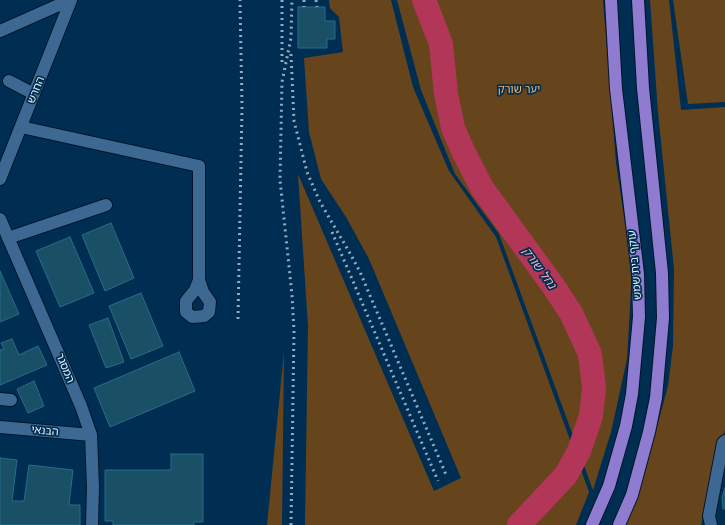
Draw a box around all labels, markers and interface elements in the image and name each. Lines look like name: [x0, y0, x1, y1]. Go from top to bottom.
street label: החרש: [25, 75, 47, 105]
park label: יער שורק: [498, 83, 540, 97]
street label: עוקף בית שמש: [625, 230, 645, 300]
water label: נחל שורק: [519, 244, 559, 292]
street label: המסגר: [53, 351, 77, 385]
street label: הבנאי: [31, 423, 59, 439]

